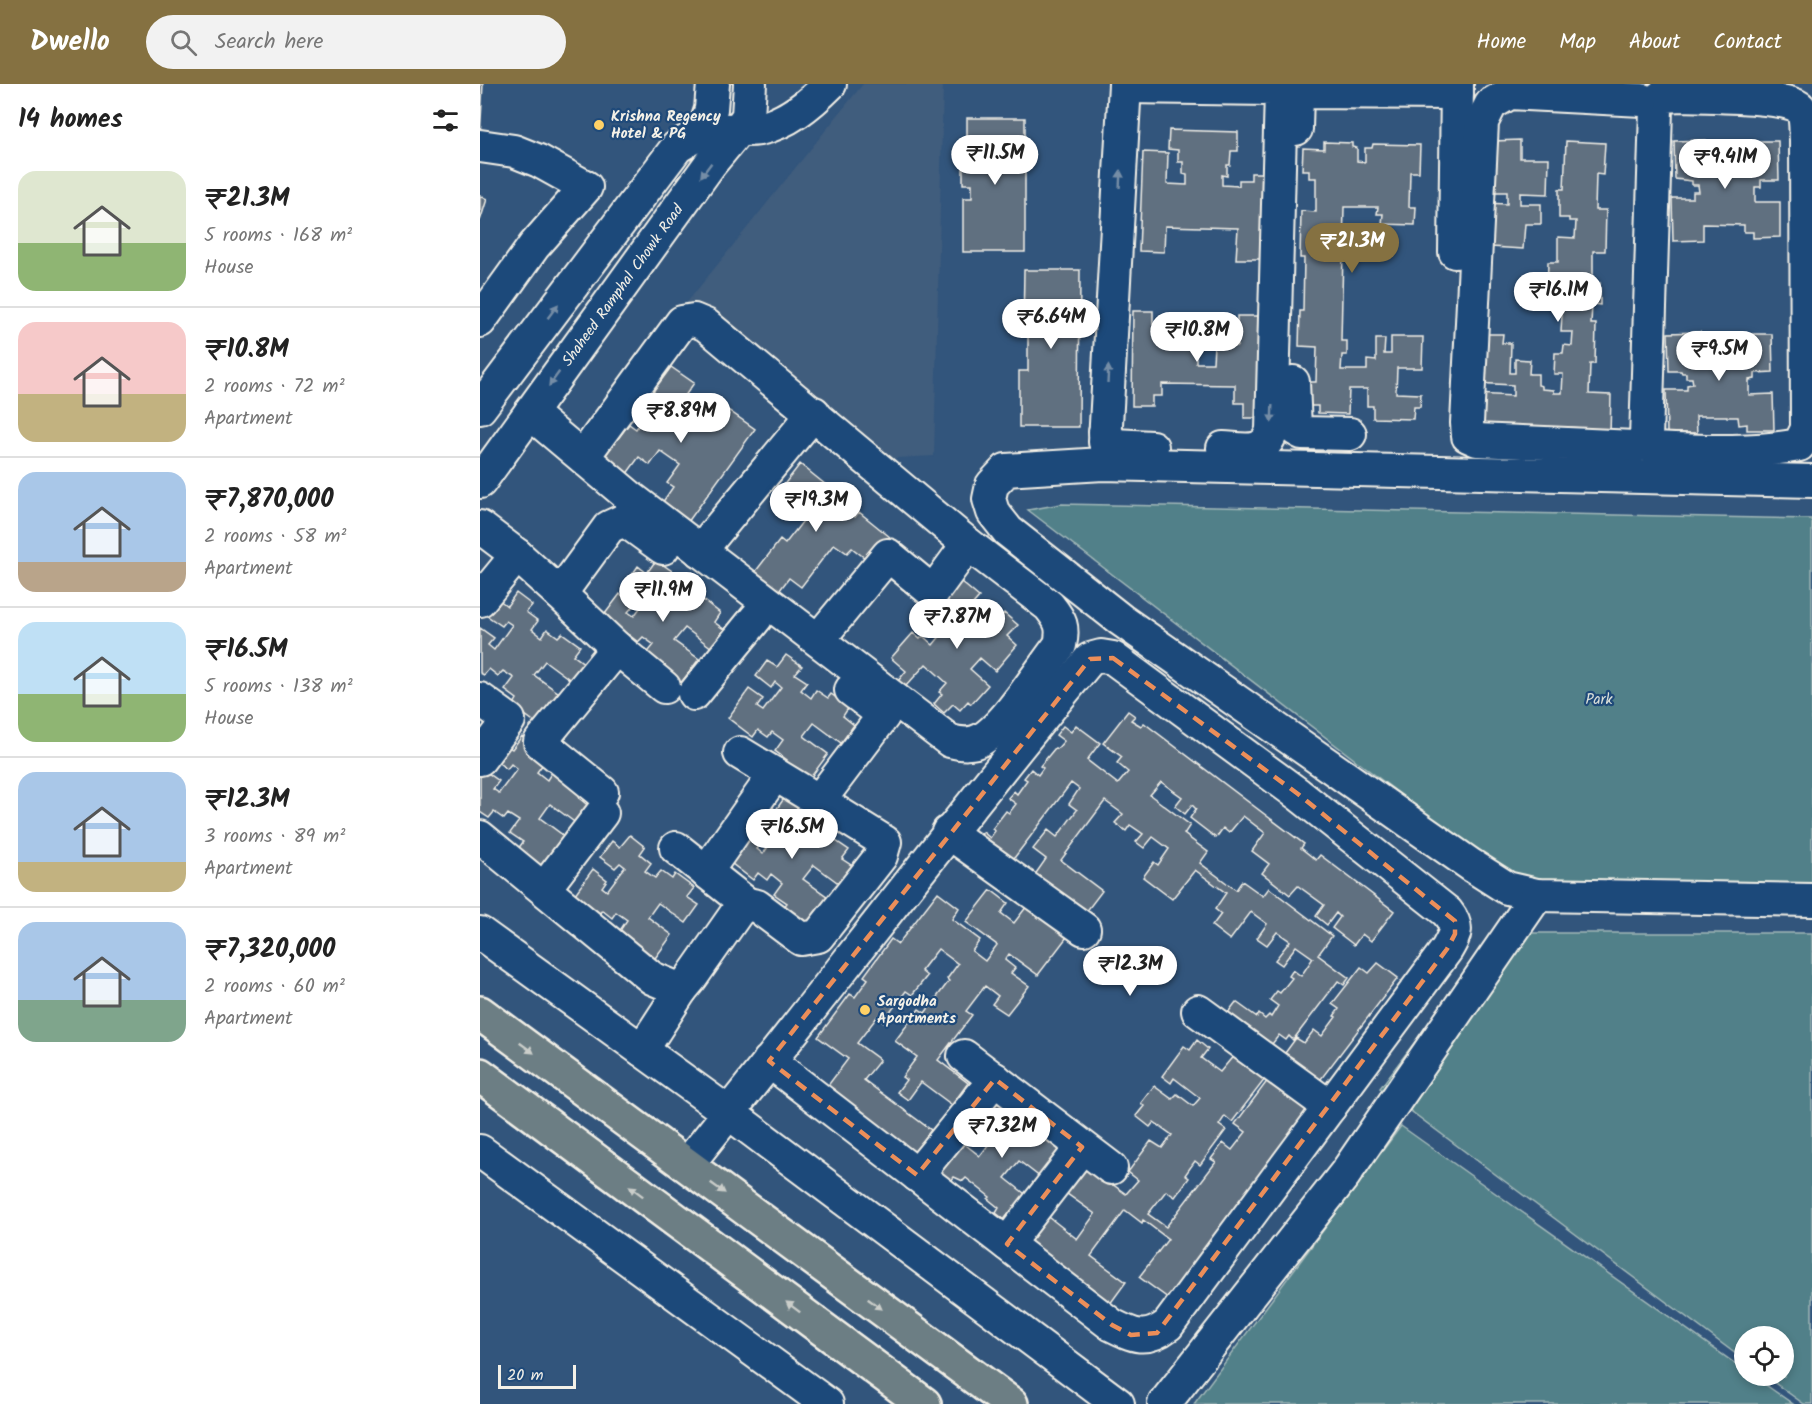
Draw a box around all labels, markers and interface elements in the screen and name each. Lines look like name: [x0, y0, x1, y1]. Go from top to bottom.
search box: [146, 15, 566, 69]
text: Dwello: [30, 20, 110, 65]
text: Search here: [215, 25, 323, 60]
icon: search: [167, 26, 200, 59]
text: Home: [1477, 26, 1526, 59]
text: Map: [1559, 26, 1596, 59]
text: About: [1629, 26, 1680, 59]
text: Contact: [1713, 26, 1782, 59]
text: 14 homes: [18, 99, 123, 141]
icon: filters: [429, 104, 462, 137]
place label: Krishna Regency Hotel & PG: [611, 105, 721, 146]
marker: Krishna Regency Hotel & PG: [592, 118, 606, 132]
pin: ₹11.5M: [946, 135, 1044, 186]
text: ₹11.5M: [965, 138, 1025, 170]
pin: ₹9.41M: [1676, 139, 1774, 190]
text: ₹9.41M: [1693, 142, 1757, 174]
one-way arrow: [700, 162, 712, 177]
one-way arrow: [1115, 170, 1124, 189]
text: ₹21.3M: [204, 178, 290, 220]
icon: home: [66, 195, 138, 267]
street label: Shaheed Ramphal Chowk Road: [556, 199, 690, 372]
text: 5 rooms · 168 m²: [204, 220, 352, 252]
pin: ₹21.3M: [1303, 223, 1401, 274]
text: ₹21.3M: [1319, 226, 1385, 258]
text: House: [204, 252, 254, 284]
pin: ₹16.1M: [1509, 272, 1607, 323]
text: ₹16.1M: [1528, 275, 1588, 307]
pin: ₹6.64M: [1002, 299, 1100, 350]
text: ₹6.64M: [1016, 302, 1086, 334]
one-way arrow: [547, 303, 559, 319]
pin: ₹10.8M: [1148, 312, 1246, 363]
text: ₹10.8M: [1164, 315, 1230, 347]
text: ₹10.8M: [204, 329, 289, 371]
pin: ₹9.5M: [1677, 331, 1761, 382]
text: ₹9.5M: [1690, 334, 1748, 366]
icon: home: [66, 346, 138, 418]
one-way arrow: [1104, 365, 1113, 384]
one-way arrow: [548, 370, 560, 386]
text: 2 rooms · 72 m²: [204, 371, 345, 403]
pin: ₹8.89M: [632, 393, 730, 444]
text: ₹8.89M: [646, 396, 716, 428]
text: Apartment: [204, 403, 293, 435]
one-way arrow: [1268, 404, 1277, 423]
text: ₹7,870,000: [204, 479, 333, 521]
pin: ₹19.3M: [767, 482, 865, 533]
text: ₹19.3M: [784, 485, 848, 517]
icon: home: [66, 496, 138, 568]
text: 2 rooms · 58 m²: [204, 521, 346, 553]
text: Apartment: [204, 553, 293, 585]
pin: ₹11.9M: [614, 572, 712, 623]
text: ₹11.9M: [633, 575, 693, 607]
pin: ₹7.87M: [908, 599, 1006, 650]
text: ₹7.87M: [923, 602, 991, 634]
text: ₹16.5M: [204, 629, 288, 671]
icon: home: [66, 646, 138, 718]
text: 5 rooms · 138 m²: [204, 671, 353, 703]
park label: Park: [1585, 688, 1614, 712]
text: House: [204, 703, 254, 735]
text: ₹12.3M: [204, 779, 290, 821]
icon: home: [66, 796, 138, 868]
pin: ₹16.5M: [743, 809, 841, 860]
text: ₹16.5M: [760, 812, 824, 844]
text: 3 rooms · 89 m²: [204, 821, 345, 853]
text: Apartment: [204, 853, 293, 885]
text: ₹7,320,000: [204, 929, 335, 971]
icon: home: [66, 946, 138, 1018]
pin: ₹12.3M: [1081, 946, 1179, 997]
text: ₹12.3M: [1097, 949, 1163, 981]
text: 2 rooms · 60 m²: [204, 971, 345, 1003]
place label: Sargodha Apartments: [877, 990, 956, 1031]
text: Apartment: [204, 1003, 293, 1035]
marker: Sargodha Apartments: [858, 1003, 872, 1017]
one-way arrow: [520, 1041, 535, 1053]
pin: ₹7.32M: [953, 1108, 1051, 1159]
text: ₹7.32M: [967, 1111, 1037, 1143]
one-way arrow: [709, 1182, 725, 1194]
one-way arrow: [629, 1185, 644, 1197]
one-way arrow: [867, 1297, 882, 1309]
one-way arrow: [785, 1301, 800, 1313]
map controls: [1734, 1326, 1794, 1386]
button: locate: [1734, 1326, 1794, 1386]
scale bar: [498, 1362, 576, 1390]
text: 20 m: [507, 1363, 543, 1388]

